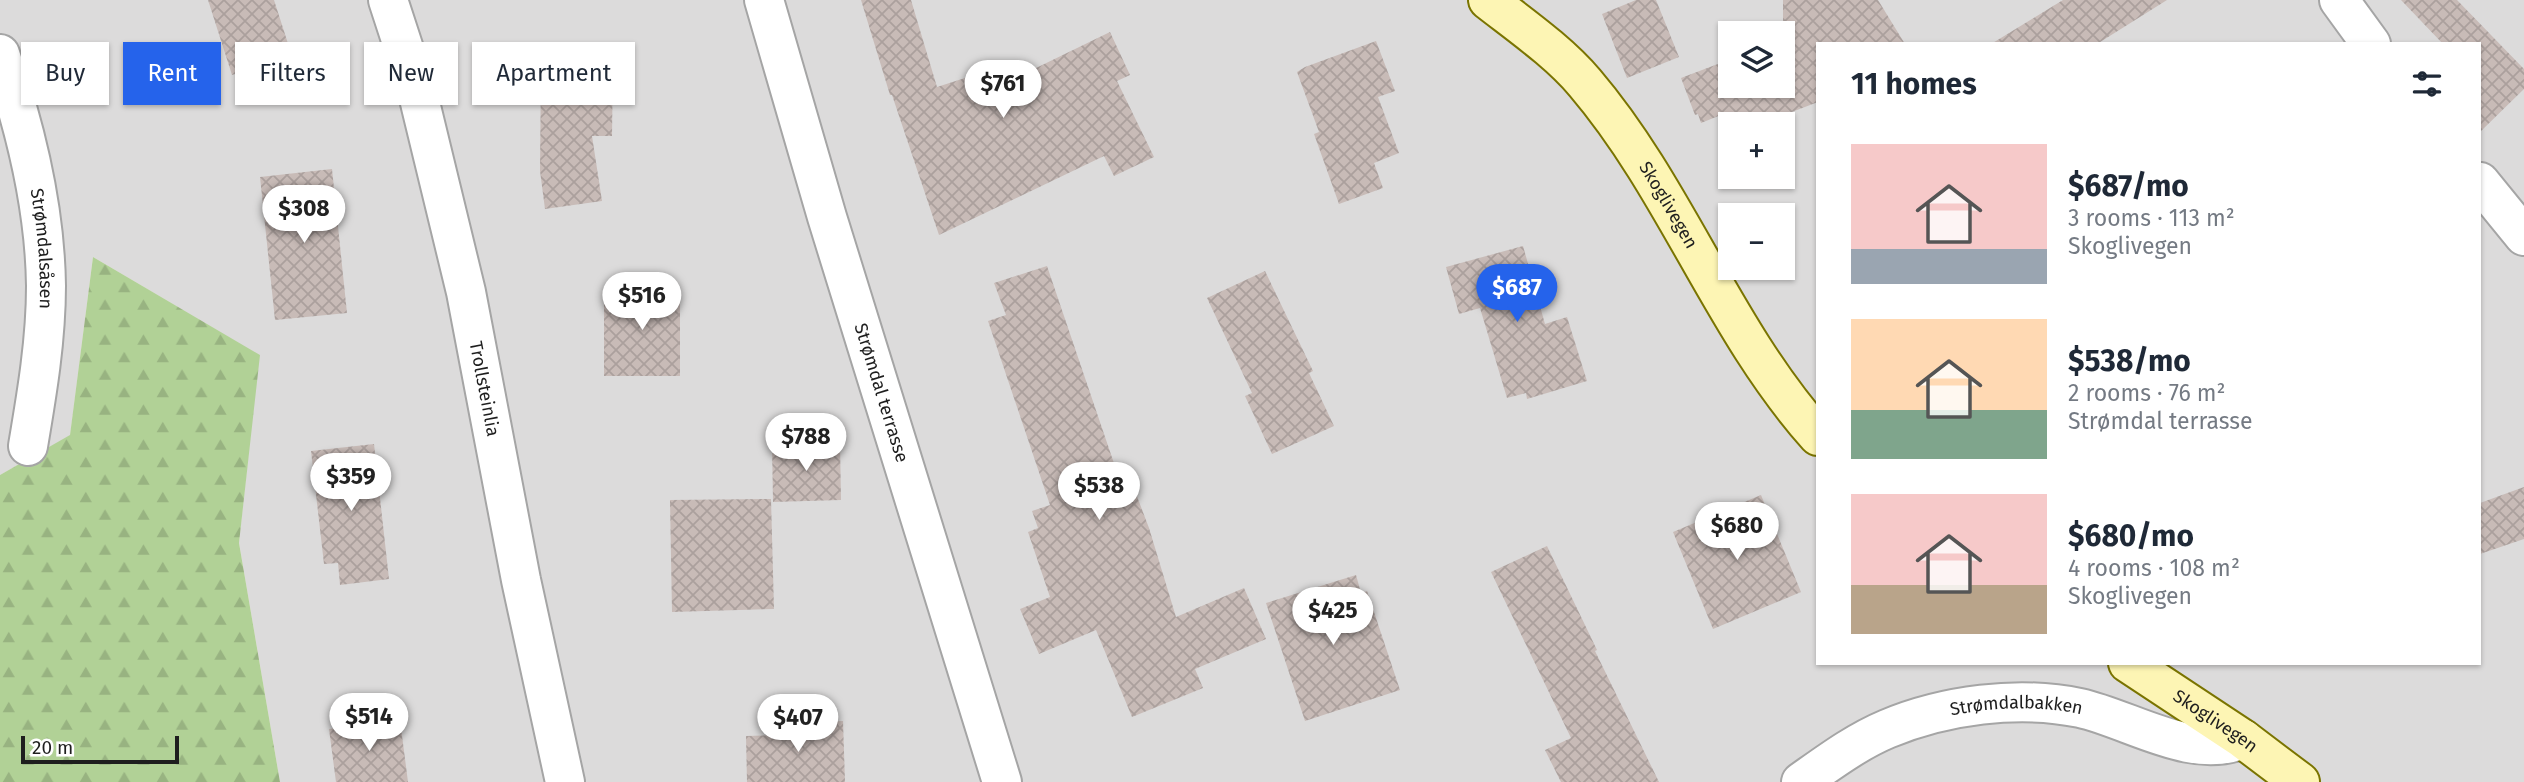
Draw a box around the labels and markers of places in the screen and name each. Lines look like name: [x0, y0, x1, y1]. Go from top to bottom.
pin: $761: [962, 60, 1044, 120]
pin: $308: [263, 186, 345, 245]
pin: $687: [1476, 264, 1558, 324]
pin: $516: [601, 272, 683, 332]
pin: $788: [765, 414, 847, 473]
pin: $359: [310, 454, 392, 513]
pin: $538: [1058, 462, 1140, 522]
pin: $680: [1696, 503, 1778, 562]
pin: $425: [1292, 588, 1374, 647]
pin: $514: [328, 694, 410, 753]
pin: $407: [757, 694, 839, 754]

